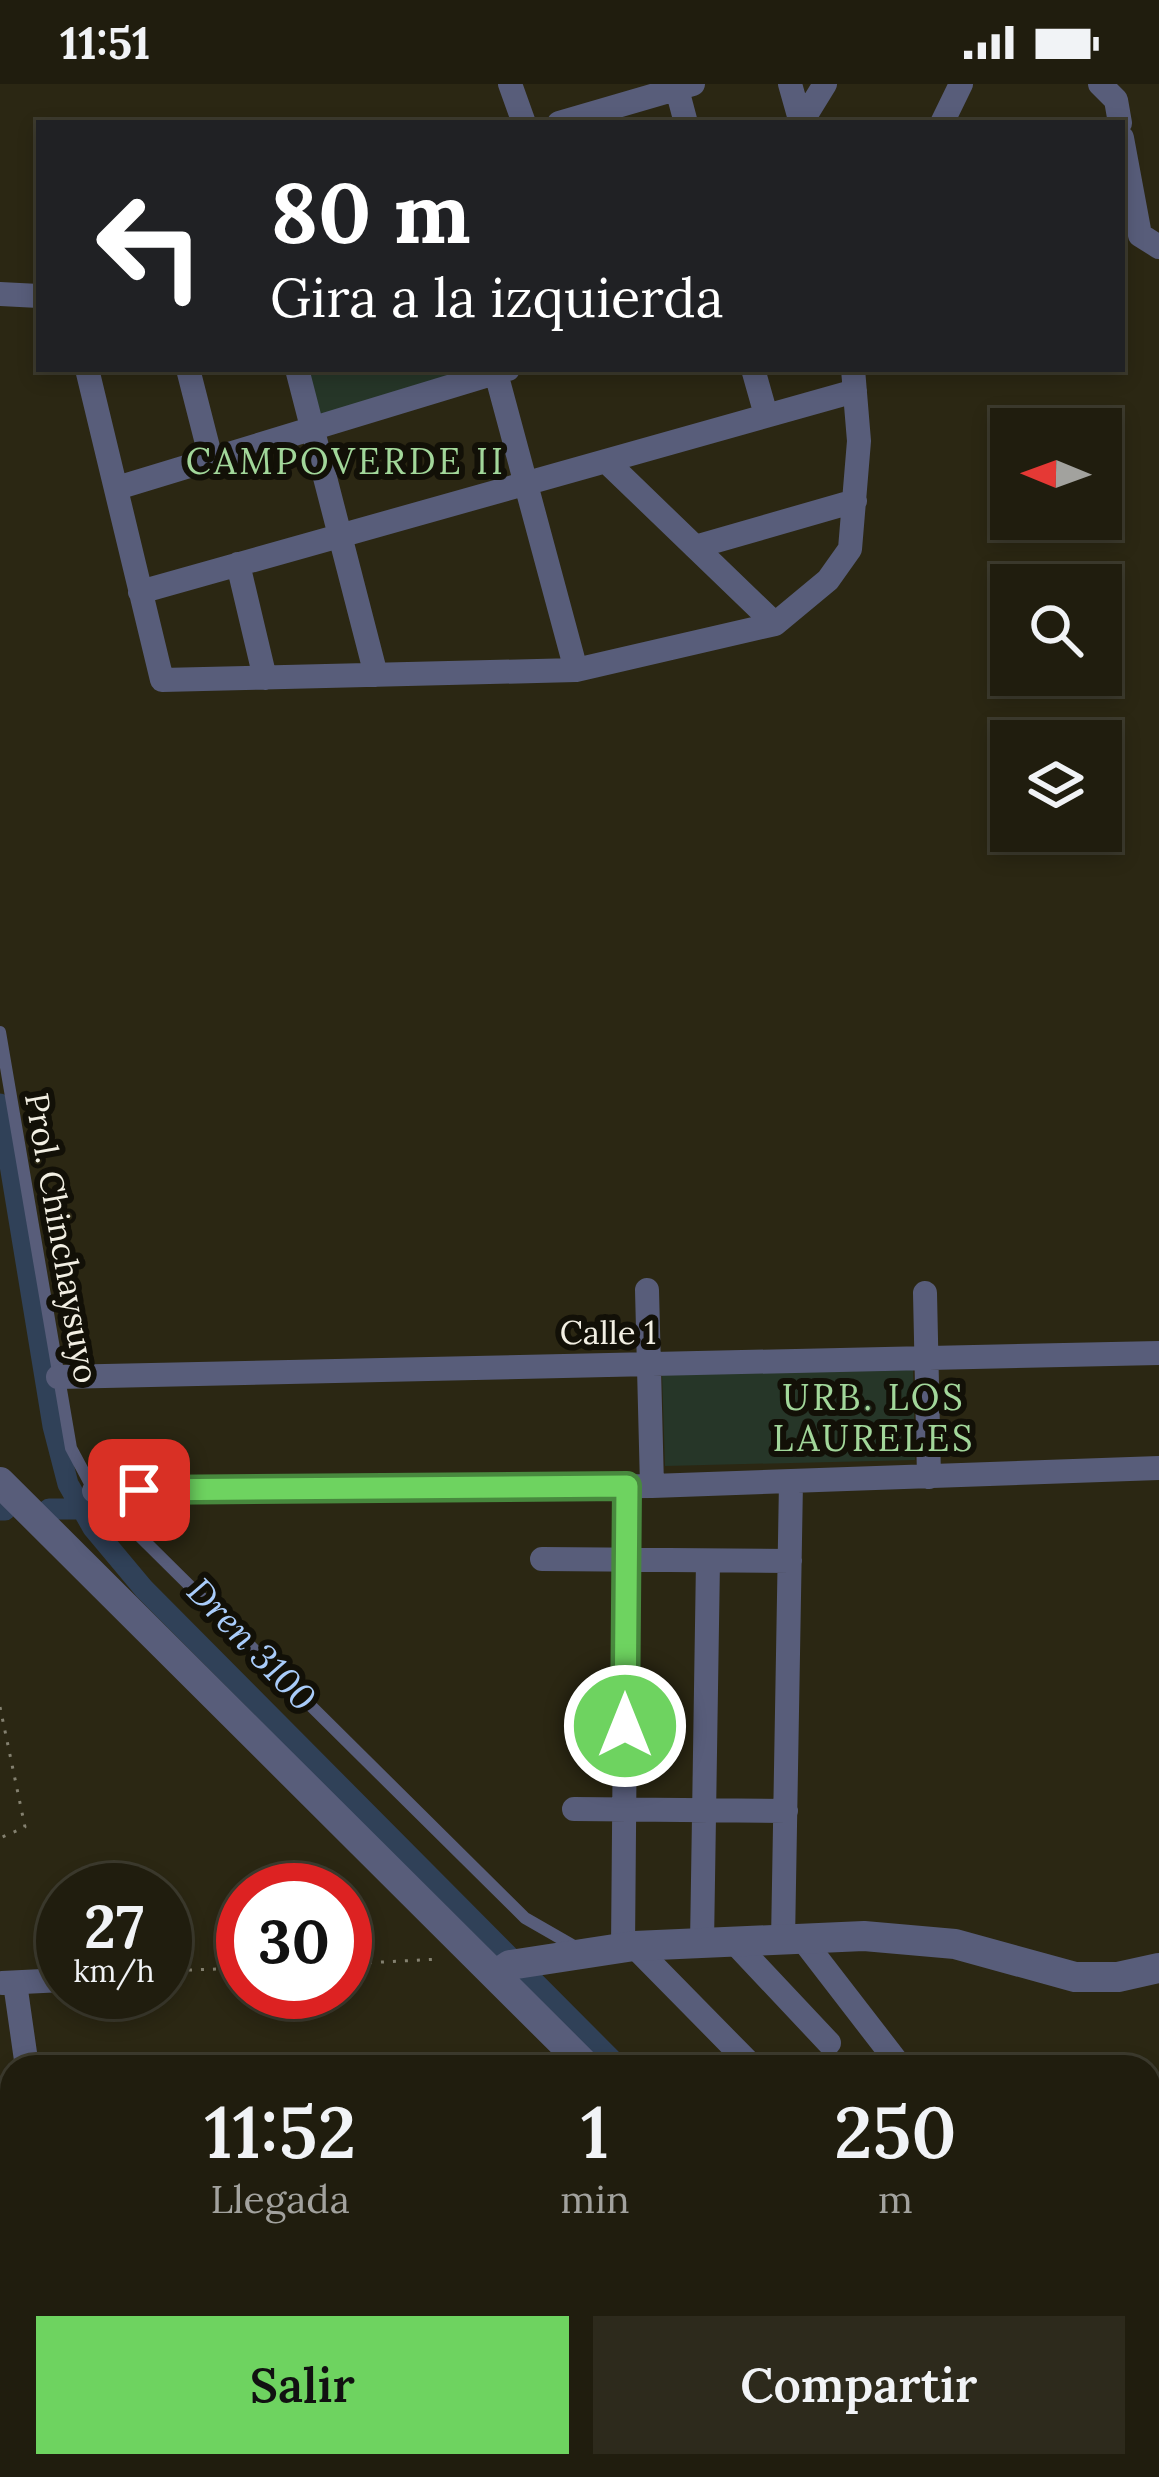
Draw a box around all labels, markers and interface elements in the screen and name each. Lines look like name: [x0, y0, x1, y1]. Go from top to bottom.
text: 11:51: [60, 14, 150, 71]
text: 80 m: [270, 158, 471, 266]
icon: left: [72, 168, 228, 324]
text: Gira a la izquierda: [270, 263, 724, 332]
north arrow: [990, 408, 1122, 540]
map controls: [990, 408, 1122, 852]
district label: CAMPOVERDE II: [186, 438, 506, 484]
button: search: [990, 564, 1122, 696]
button: layers: [990, 720, 1122, 852]
street label: Prol. Chinchaysuyo: [16, 1090, 108, 1386]
street label: Calle 1: [560, 1311, 656, 1353]
district label: URB. LOS LAURELES: [773, 1374, 975, 1461]
pin: [88, 1439, 190, 1541]
icon: arrive: [106, 1457, 172, 1523]
water label: Dren 3100: [178, 1568, 326, 1720]
position arrow: [562, 1663, 688, 1789]
speed limit sign: 30: [216, 1863, 372, 2019]
text: 27: [84, 1888, 144, 1964]
text: km/h: [73, 1952, 155, 1990]
text: 11:52: [204, 2086, 356, 2178]
text: 1: [581, 2086, 609, 2178]
text: 250: [834, 2086, 957, 2178]
text: Llegada: [210, 2174, 350, 2224]
text: min: [560, 2174, 630, 2224]
text: m: [878, 2174, 913, 2224]
button: Salir: [36, 2316, 569, 2454]
button: Compartir: [593, 2316, 1125, 2454]

